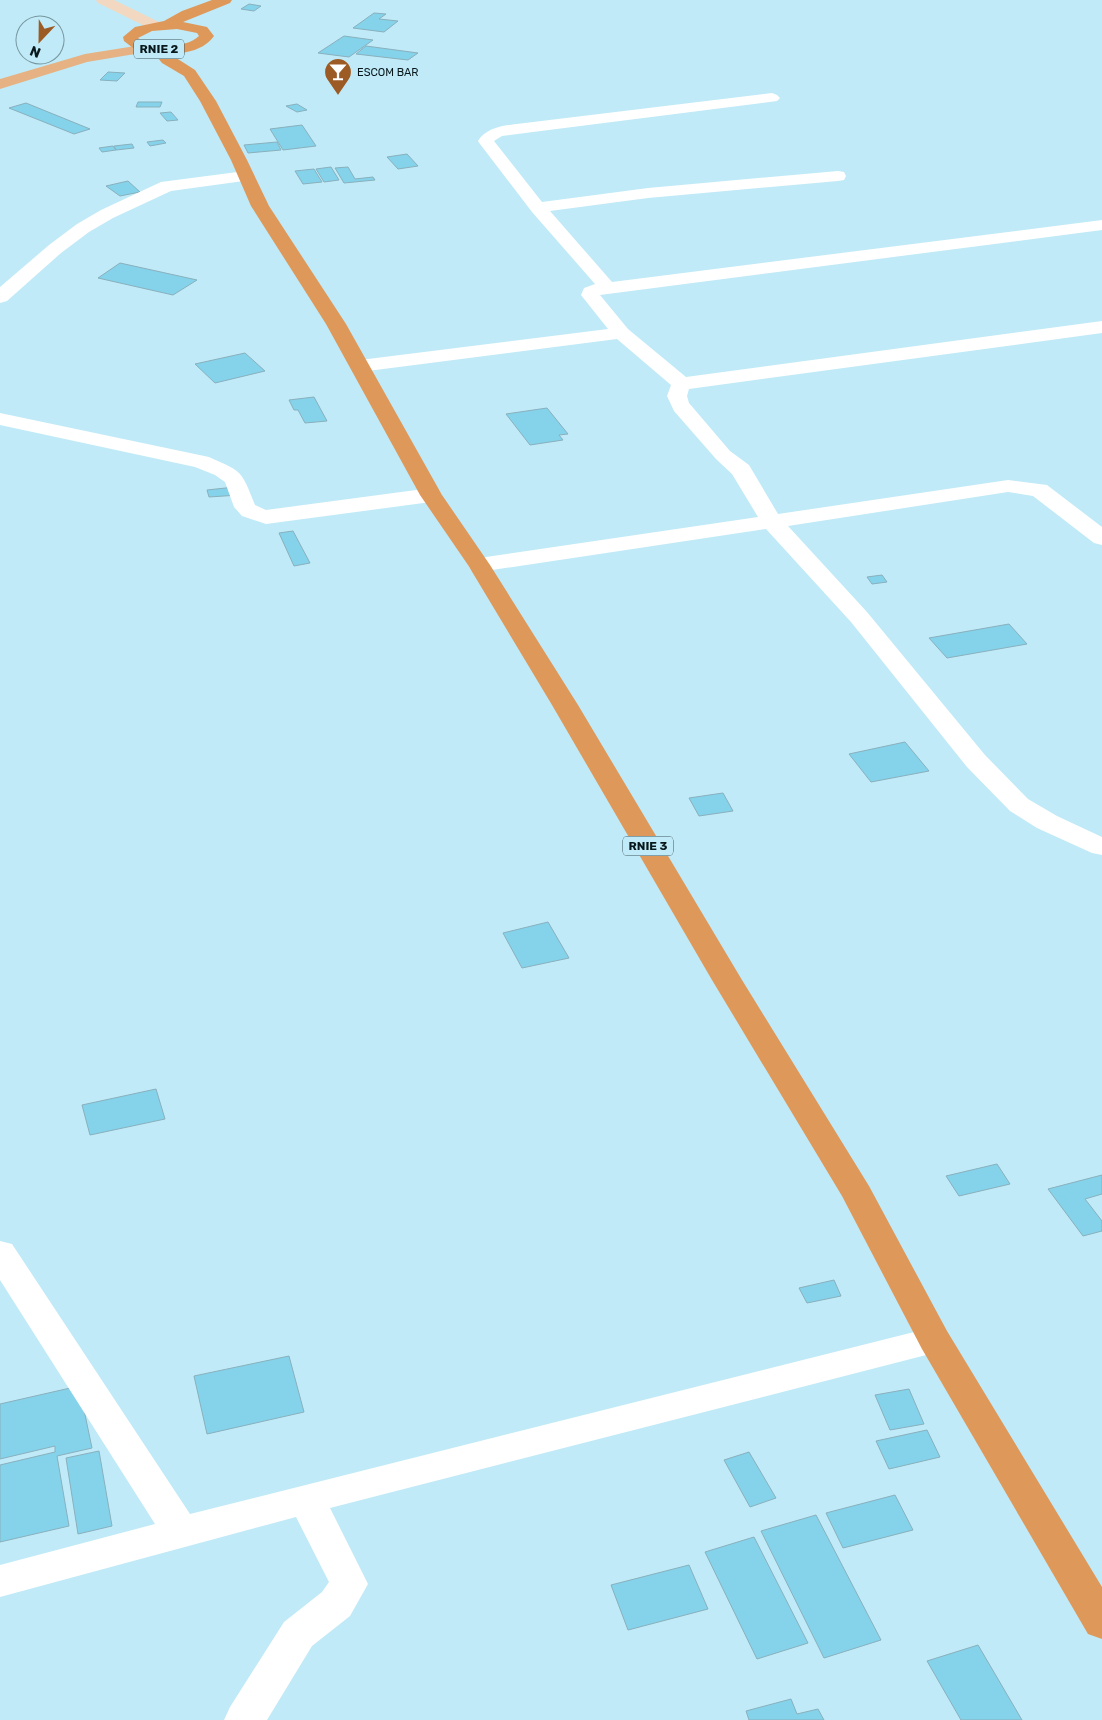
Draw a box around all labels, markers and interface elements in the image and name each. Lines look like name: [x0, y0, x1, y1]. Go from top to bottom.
north arrow: [15, 15, 65, 65]
road number: RNIE 2: [134, 40, 184, 59]
text: N: [27, 42, 43, 61]
bar icon: ESCOM BAR: [323, 57, 353, 96]
place label: ESCOM BAR: [357, 66, 419, 79]
road number: RNIE 3: [623, 836, 673, 856]

